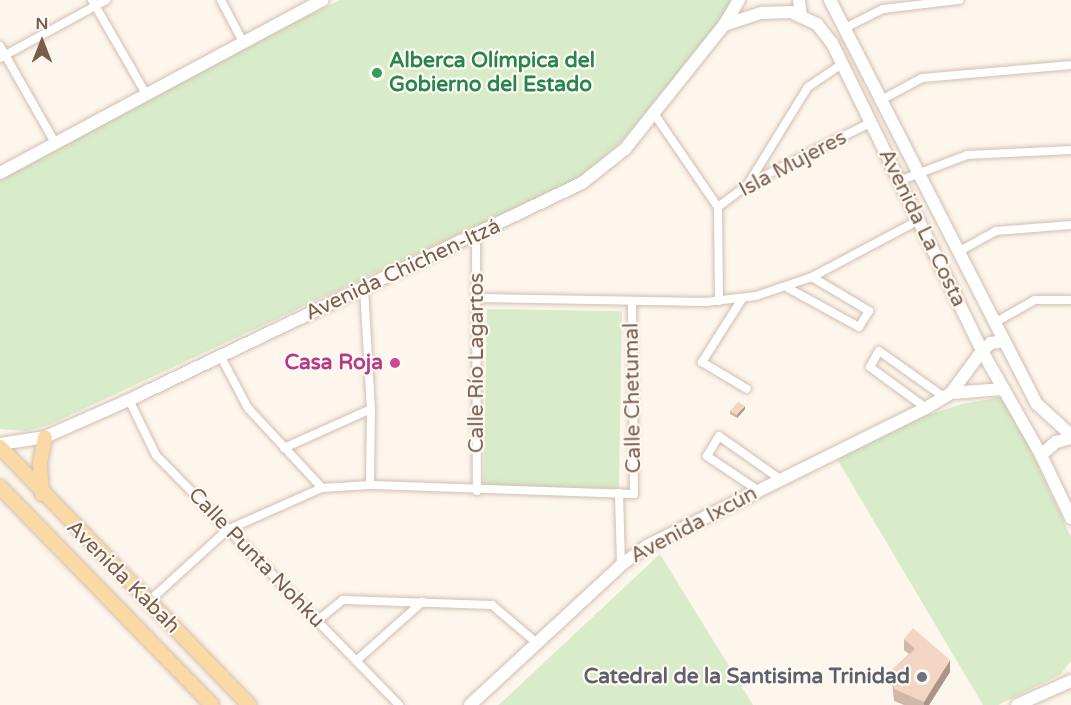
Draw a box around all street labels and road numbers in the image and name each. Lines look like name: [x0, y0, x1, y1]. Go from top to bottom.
street label: Isla Mujeres: [735, 125, 851, 203]
street label: Avenida La Costa: [873, 145, 971, 311]
street label: Avenida Chichen-Itzá: [302, 214, 504, 326]
street label: Calle Río Lagartos: [464, 273, 490, 453]
street label: Calle Chetumal: [619, 322, 647, 474]
street label: Avenida Ixcún: [626, 481, 762, 569]
street label: Calle Punta Nohku: [183, 483, 329, 633]
street label: Avenida Kabah: [61, 515, 185, 639]

